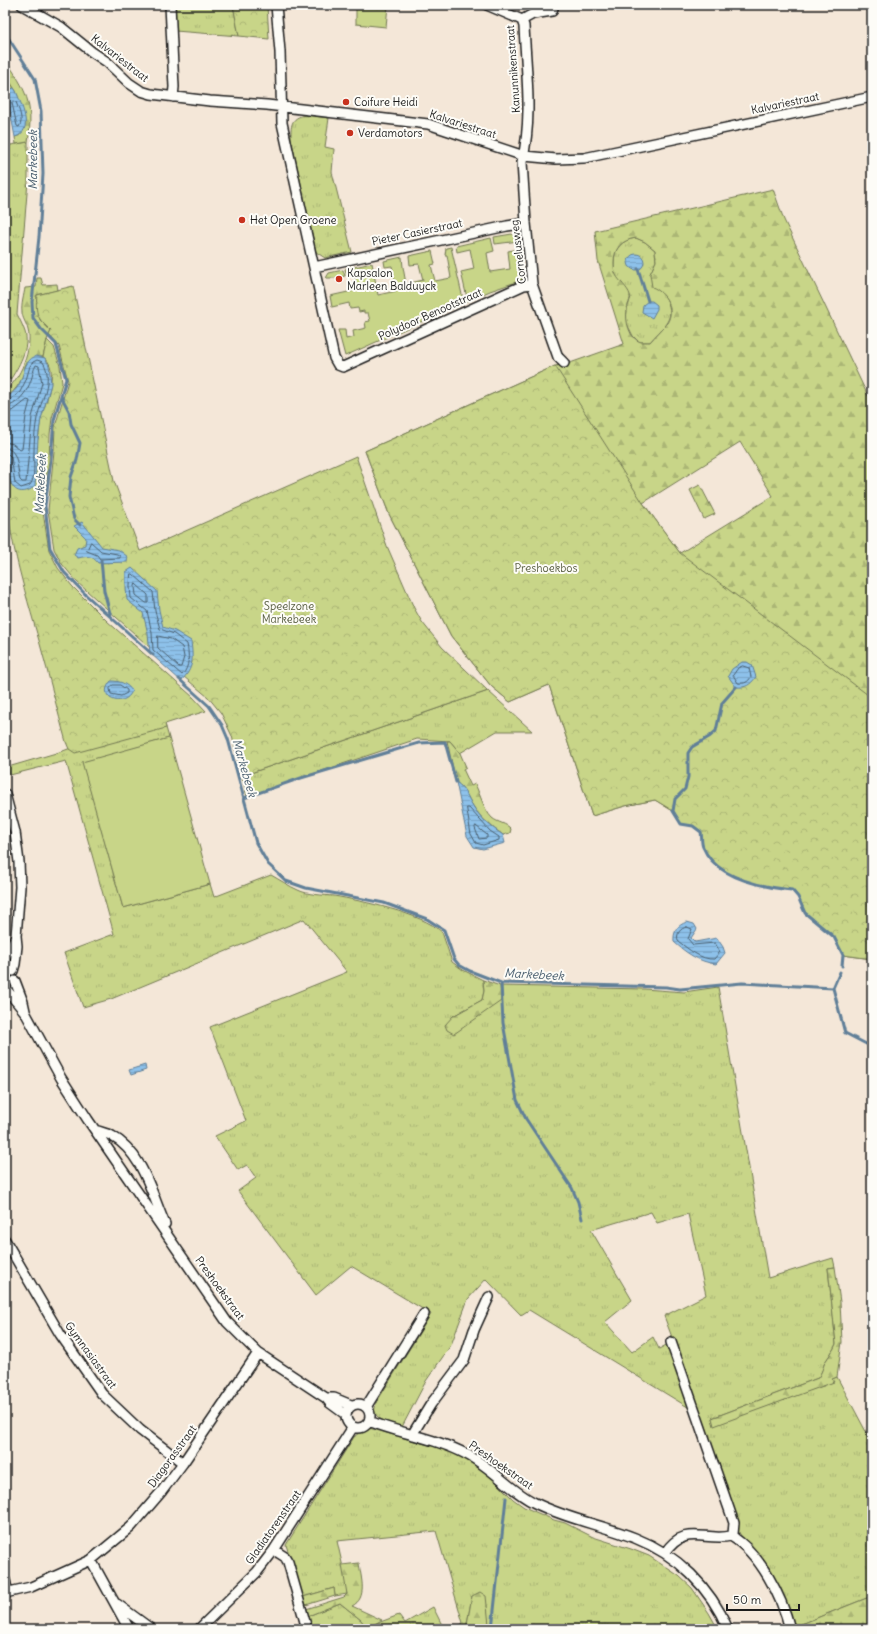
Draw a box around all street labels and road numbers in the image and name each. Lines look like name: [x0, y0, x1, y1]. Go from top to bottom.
street label: Kanunnikenstraat: [503, 24, 523, 113]
street label: Kalvariestraat: [88, 31, 152, 85]
street label: Kalvariestraat: [750, 89, 821, 117]
street label: Kalvariestraat: [428, 107, 498, 141]
street label: Pieter Casierstraat: [370, 216, 464, 248]
street label: Cornelusweg: [507, 219, 529, 285]
street label: Polydoor Benootstraat: [376, 285, 484, 343]
street label: Preshoekstraat: [192, 1254, 248, 1323]
street label: Gymnasiastraat: [62, 1319, 120, 1392]
street label: Diagorasstraat: [145, 1422, 200, 1490]
street label: Preshoekstraat: [466, 1438, 536, 1492]
street label: Gladiatorenstraat: [242, 1487, 304, 1567]

